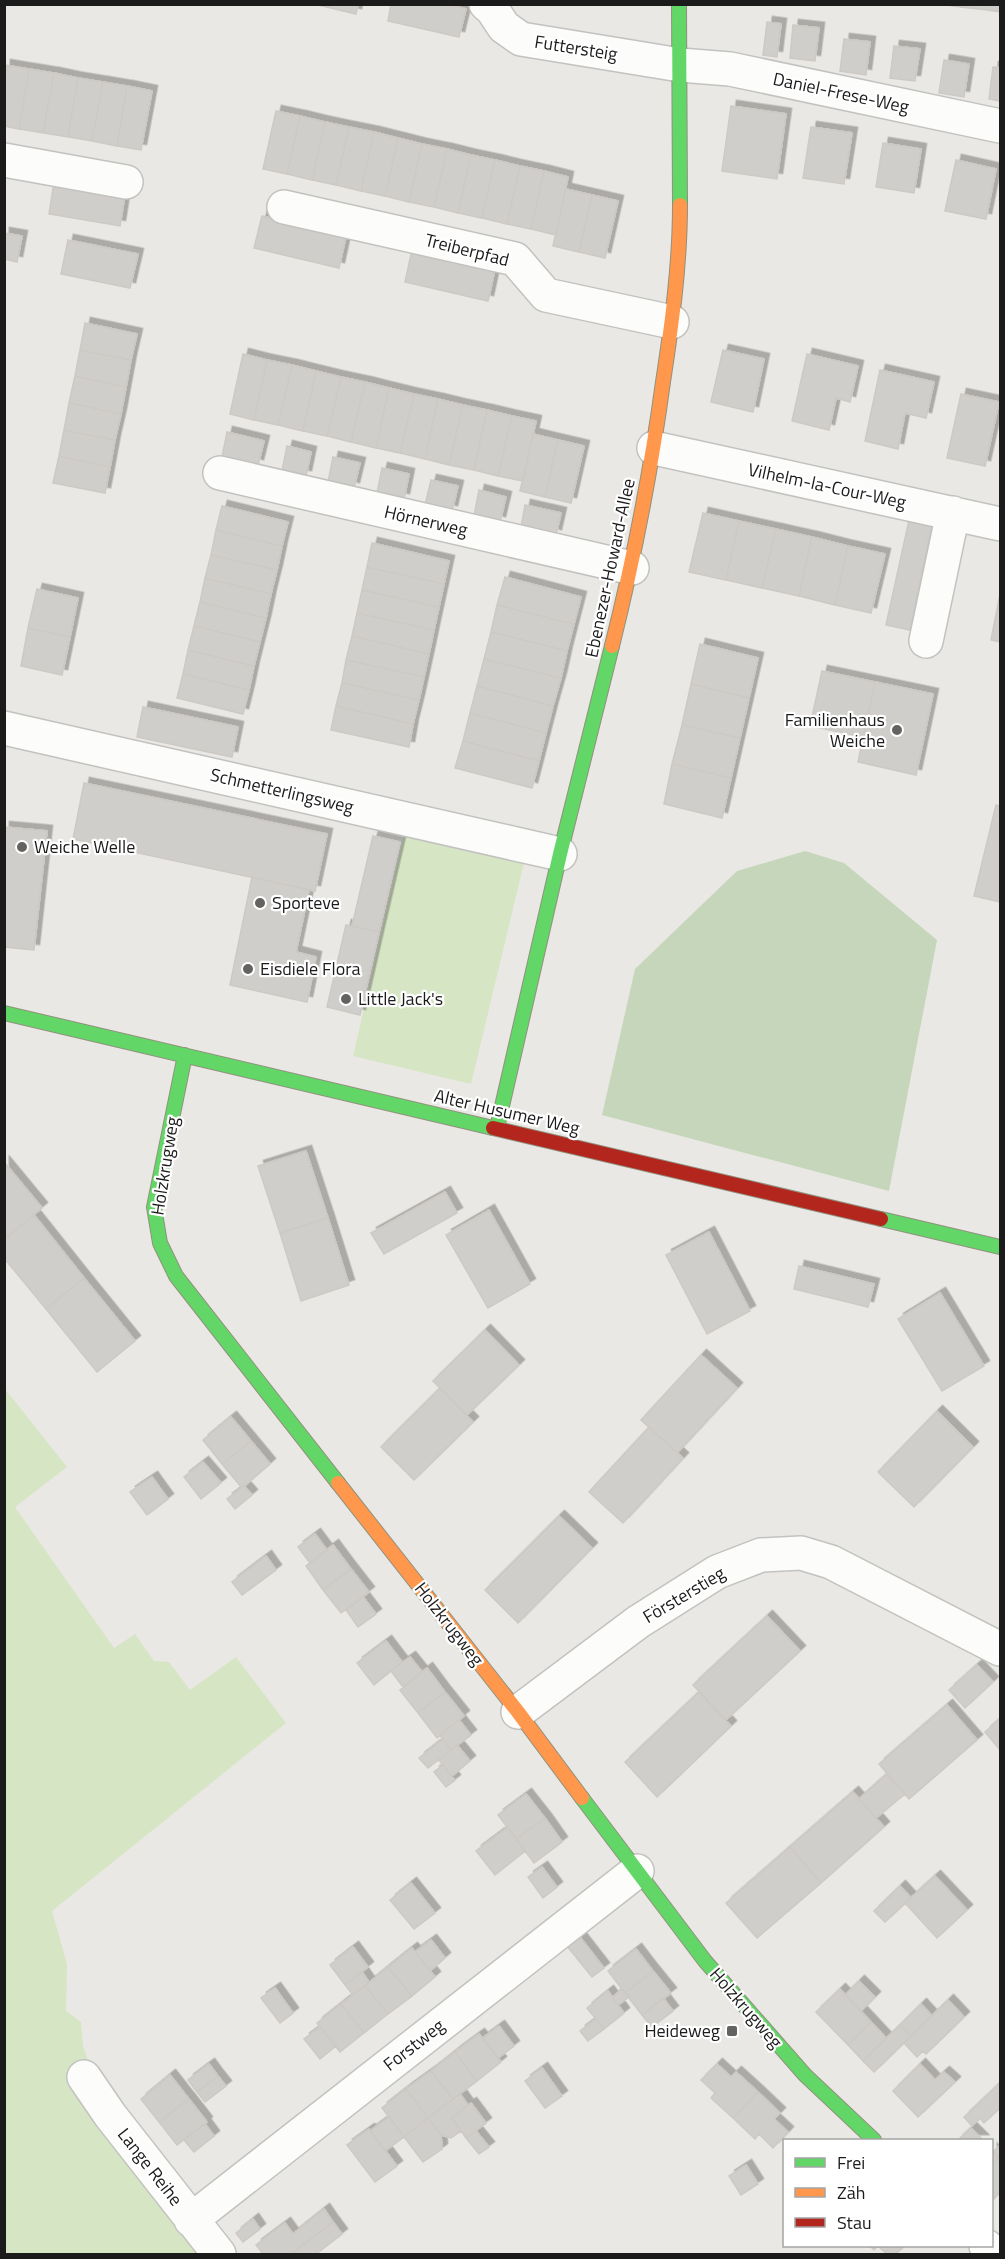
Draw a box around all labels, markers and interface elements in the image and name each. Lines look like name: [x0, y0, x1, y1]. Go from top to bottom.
street label: Futtersteig: [533, 28, 619, 67]
street label: Daniel-Frese-Weg: [771, 65, 912, 120]
street label: Treiberpfad: [422, 226, 512, 273]
street label: Vilhelm-la-Cour-Weg: [746, 456, 909, 515]
street label: Ebenezer-Howard-Allee: [577, 476, 642, 660]
street label: Hörnerweg: [382, 498, 470, 543]
place label: Familienhaus Weiche: [785, 706, 885, 754]
marker: Familienhaus Weiche: [890, 723, 904, 737]
street label: Schmetterlingsweg: [208, 761, 357, 820]
place label: Weiche Welle: [34, 833, 135, 860]
marker: Weiche Welle: [15, 840, 29, 854]
place label: Sporteve: [272, 889, 340, 916]
marker: Sporteve: [253, 896, 267, 910]
place label: Eisdiele Flora: [260, 955, 360, 982]
marker: Eisdiele Flora: [241, 962, 255, 976]
place label: Little Jack's: [358, 985, 443, 1012]
marker: Little Jack's: [339, 992, 353, 1006]
street label: Alter Husumer Weg: [432, 1082, 582, 1141]
street label: Holzkrugweg: [143, 1115, 186, 1217]
street label: Försterstieg: [637, 1559, 730, 1630]
street label: Holzkrugweg: [408, 1576, 491, 1671]
street label: Holzkrugweg: [704, 1961, 789, 2054]
street label: Forstweg: [377, 2012, 450, 2077]
place label: Heideweg: [644, 2017, 720, 2044]
marker: Heideweg: [725, 2024, 739, 2038]
street label: Lange Reihe: [111, 2122, 189, 2211]
legend: [783, 2139, 993, 2247]
text: Frei: [837, 2149, 865, 2176]
text: Zäh: [837, 2179, 865, 2206]
text: Stau: [837, 2209, 872, 2236]

